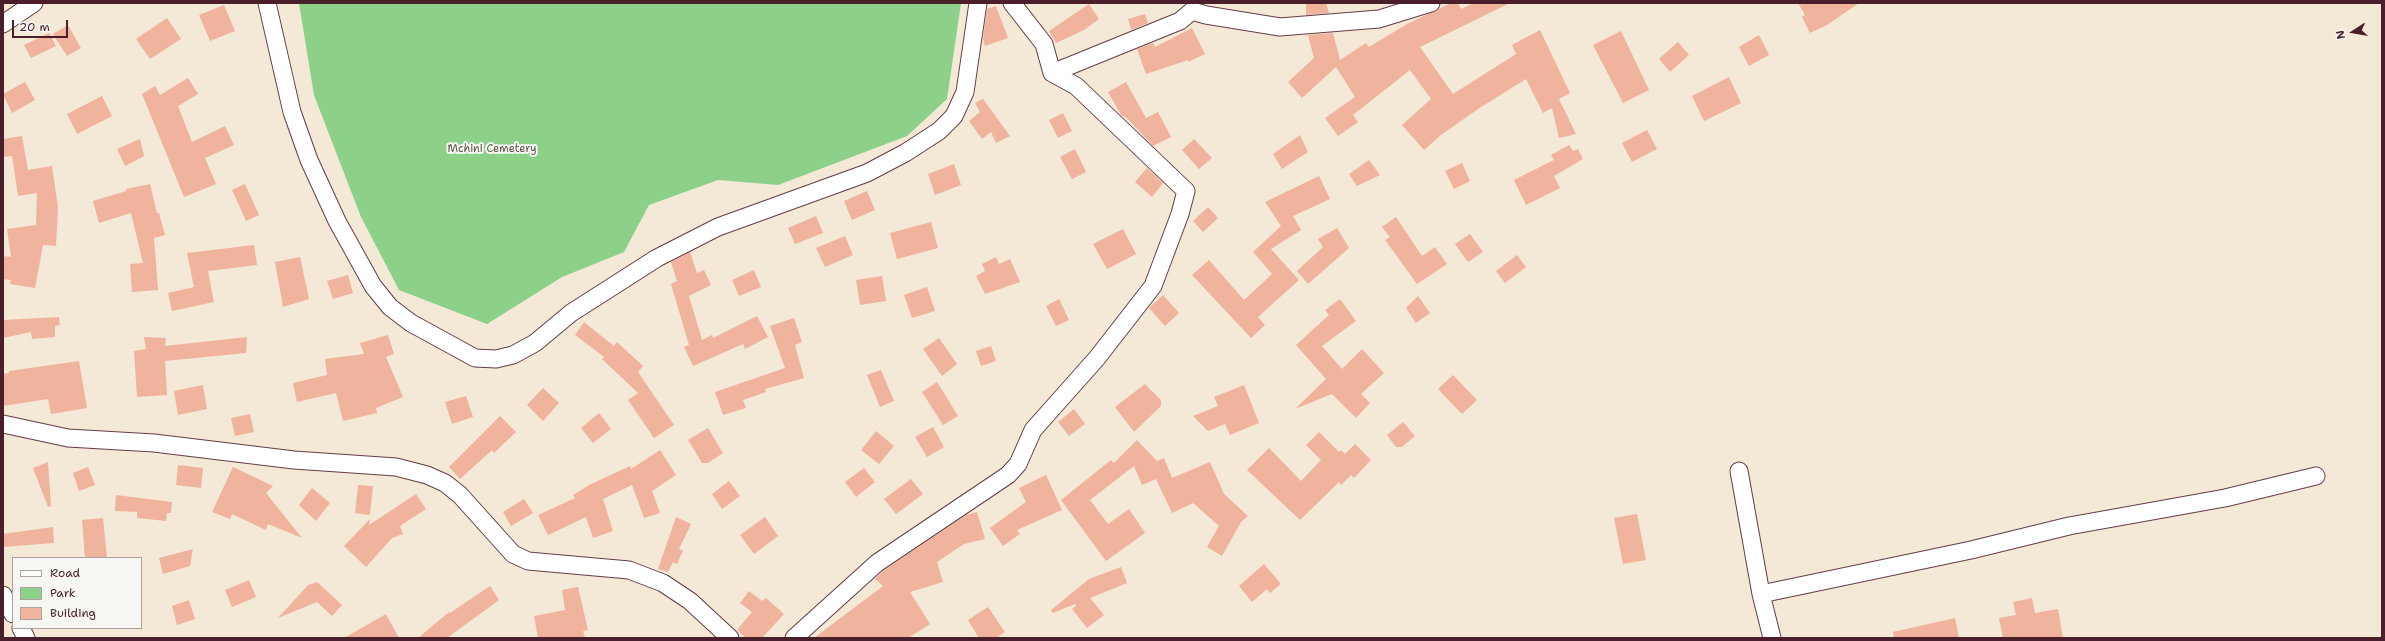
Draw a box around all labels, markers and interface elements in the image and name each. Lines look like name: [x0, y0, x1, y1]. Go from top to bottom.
scale bar: [14, 12, 70, 38]
north arrow: [2333, 12, 2373, 52]
text: 20 m: [19, 19, 50, 35]
text: N: [2333, 29, 2349, 40]
park label: Mchini Cemetery: [448, 142, 536, 156]
legend: [12, 557, 142, 629]
text: Road: [50, 565, 80, 581]
text: Park: [50, 585, 76, 601]
text: Building: [50, 605, 96, 621]

